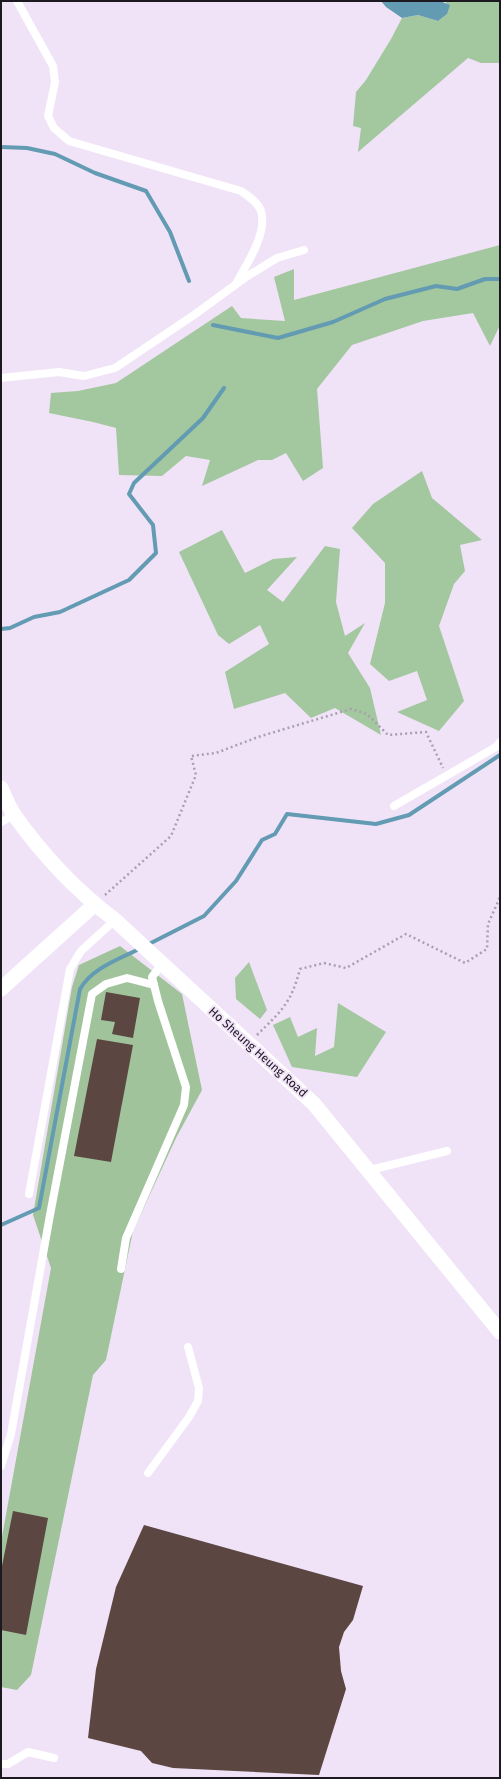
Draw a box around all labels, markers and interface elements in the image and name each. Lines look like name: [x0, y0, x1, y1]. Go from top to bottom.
street label: Ho Sheung Heung Road: [206, 1004, 310, 1100]

